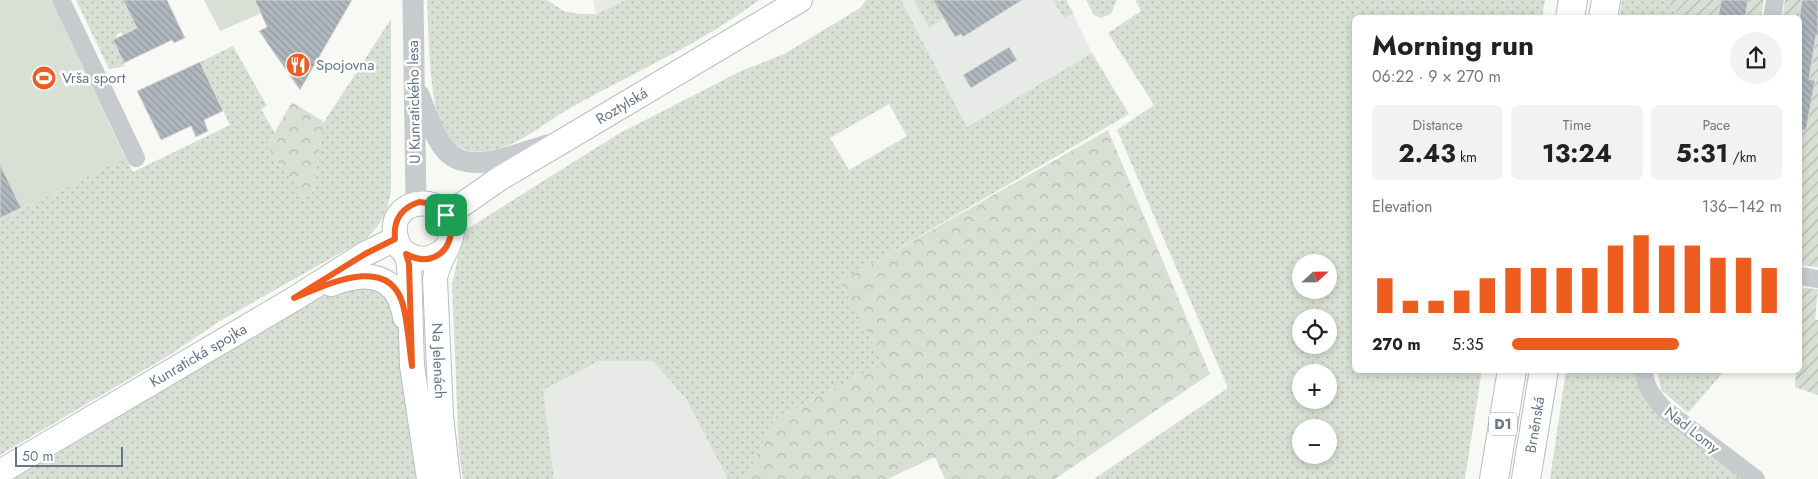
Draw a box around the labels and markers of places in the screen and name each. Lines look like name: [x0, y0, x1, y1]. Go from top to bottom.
restaurant icon: Spojovna: [285, 52, 311, 78]
place label: Spojovna: [316, 54, 374, 76]
sports icon: Vrša sport: [31, 65, 57, 91]
place label: Vrša sport: [62, 67, 126, 89]
pin: [425, 194, 467, 236]

